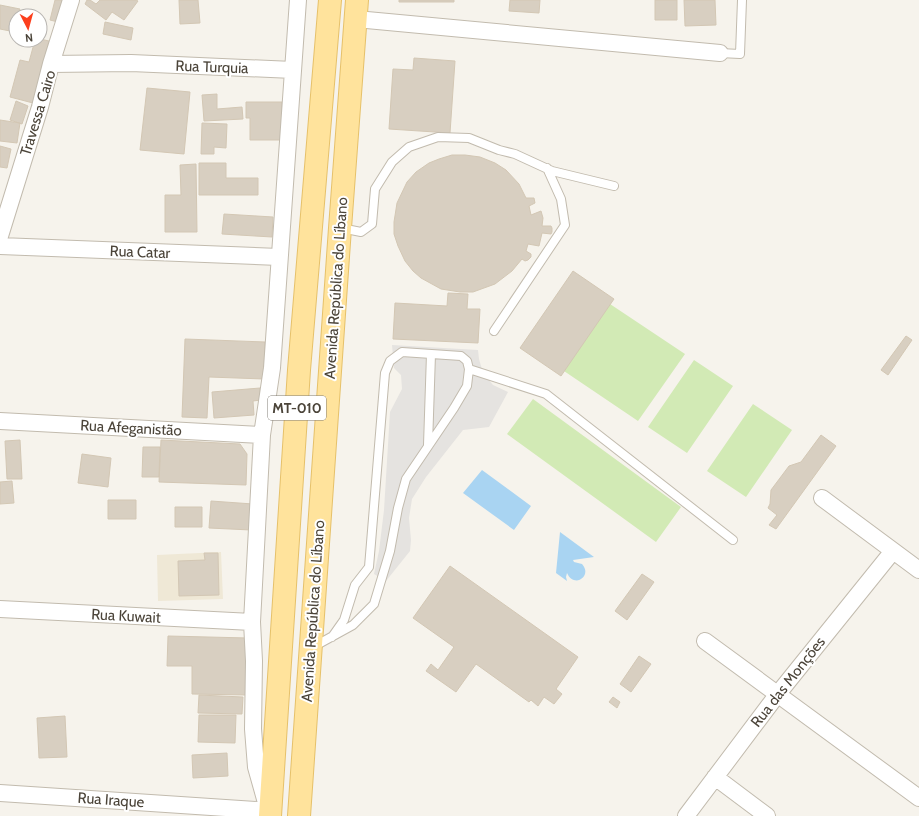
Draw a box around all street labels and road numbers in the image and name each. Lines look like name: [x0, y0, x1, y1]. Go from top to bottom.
street label: Rua Turquia: [175, 57, 250, 77]
street label: Travessa Cairo: [16, 68, 60, 158]
street label: Avenida República do Líbano: [321, 197, 351, 379]
street label: Rua Catar: [109, 242, 171, 262]
road number: MT-010: [268, 396, 326, 420]
street label: Rua Afeganistão: [80, 416, 182, 440]
street label: Avenida República do Líbano: [298, 520, 328, 702]
street label: Rua Kuwait: [91, 605, 161, 627]
street label: Rua das Monções: [747, 633, 829, 731]
street label: Rua Iraque: [77, 789, 145, 811]

